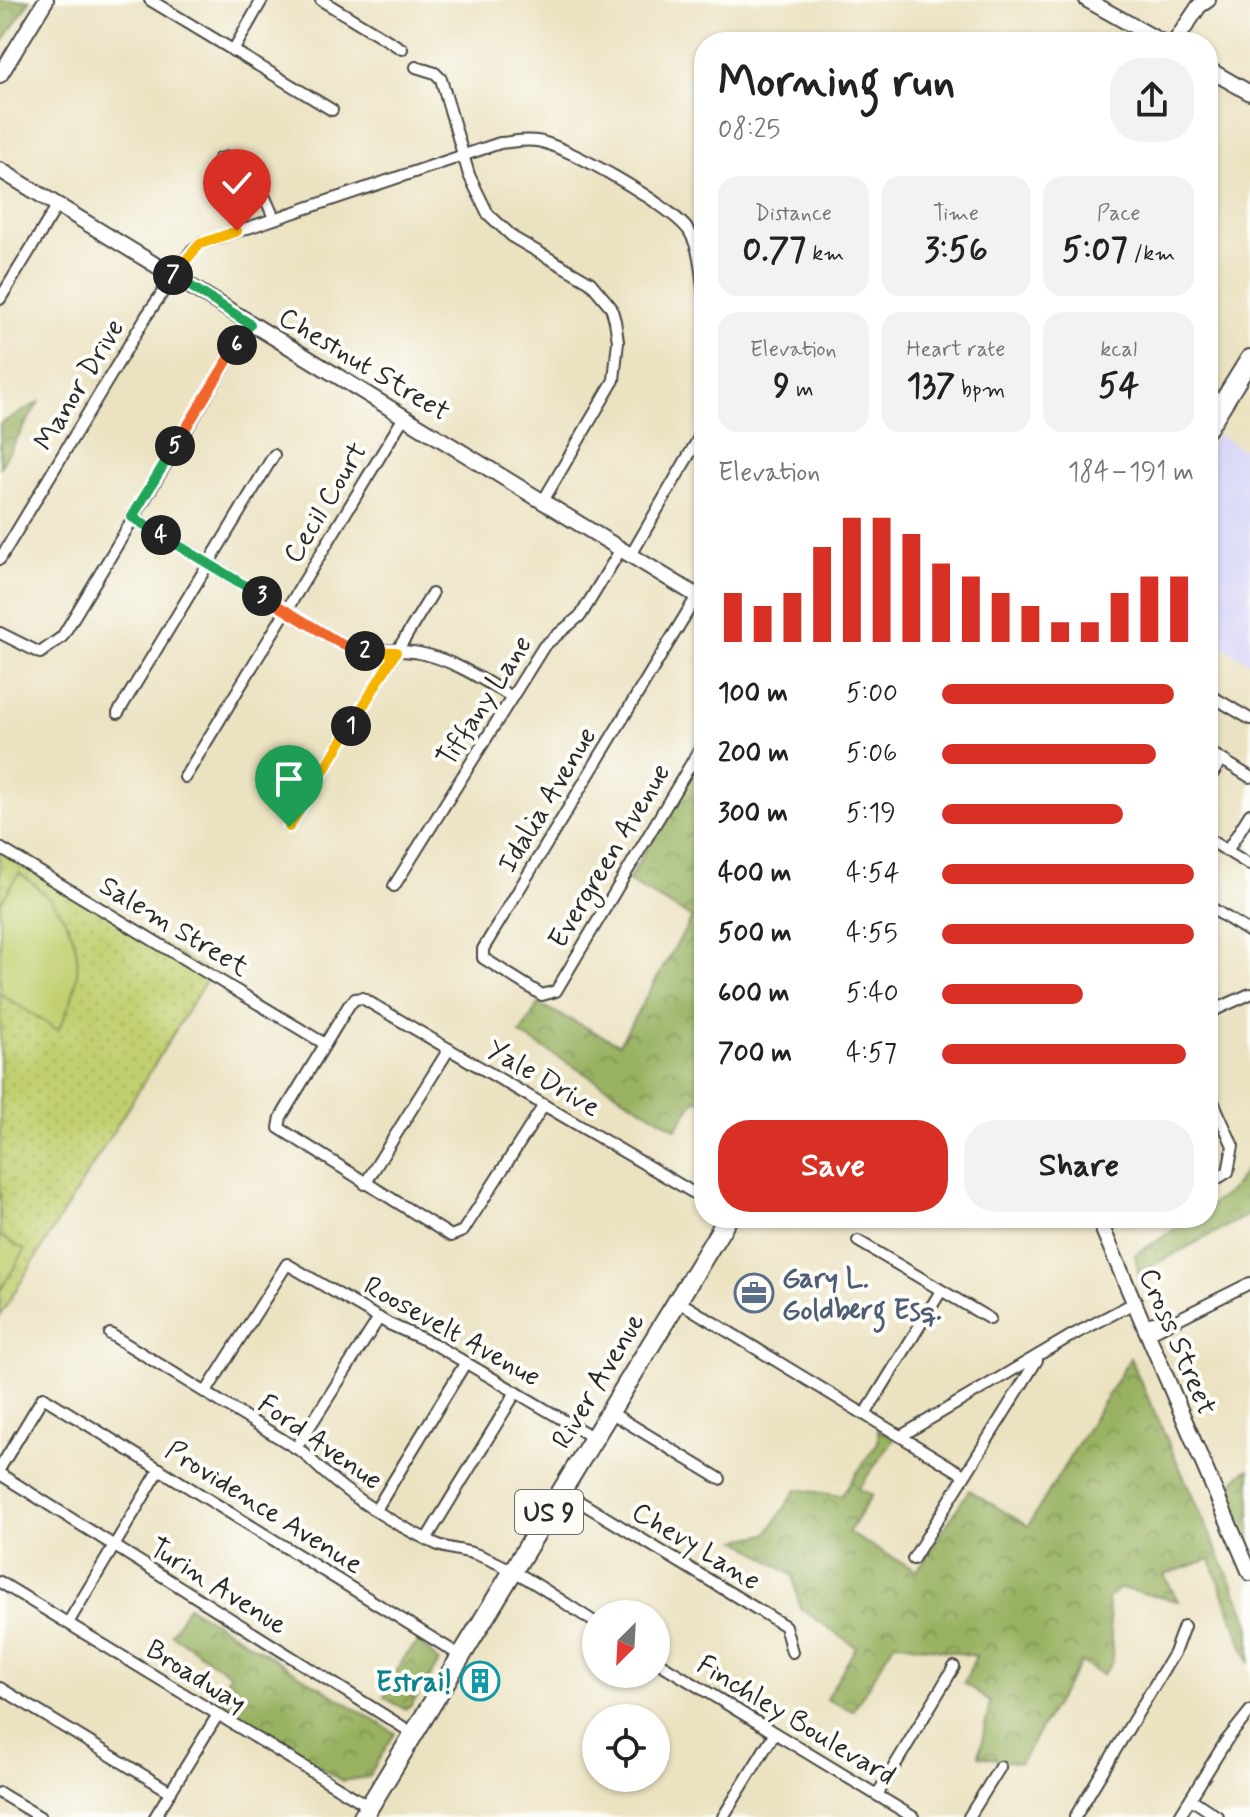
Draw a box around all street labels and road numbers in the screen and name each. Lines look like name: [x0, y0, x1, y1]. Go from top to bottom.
street label: Chestnut Street: [271, 299, 456, 431]
street label: Manor Drive: [26, 313, 134, 458]
street label: Cecil Court: [275, 436, 377, 571]
street label: Tiffany Lane: [429, 628, 541, 774]
street label: Idalia Avenue: [490, 721, 606, 880]
street label: Evergreen Avenue: [540, 757, 682, 957]
street label: Salem Street: [92, 868, 256, 987]
street label: Yale Drive: [479, 1032, 606, 1127]
street label: Cross Street: [1129, 1263, 1224, 1421]
street label: Roosevelt Avenue: [357, 1268, 547, 1396]
street label: River Avenue: [544, 1306, 654, 1456]
street label: Ford Avenue: [250, 1387, 389, 1500]
street label: Providence Avenue: [158, 1433, 369, 1584]
road number: US 9: [515, 1490, 583, 1534]
street label: Chevy Lane: [624, 1494, 767, 1600]
street label: Turin Avenue: [142, 1530, 294, 1644]
street label: Broadway: [138, 1632, 253, 1723]
street label: Finchley Boulevard: [690, 1647, 902, 1795]

